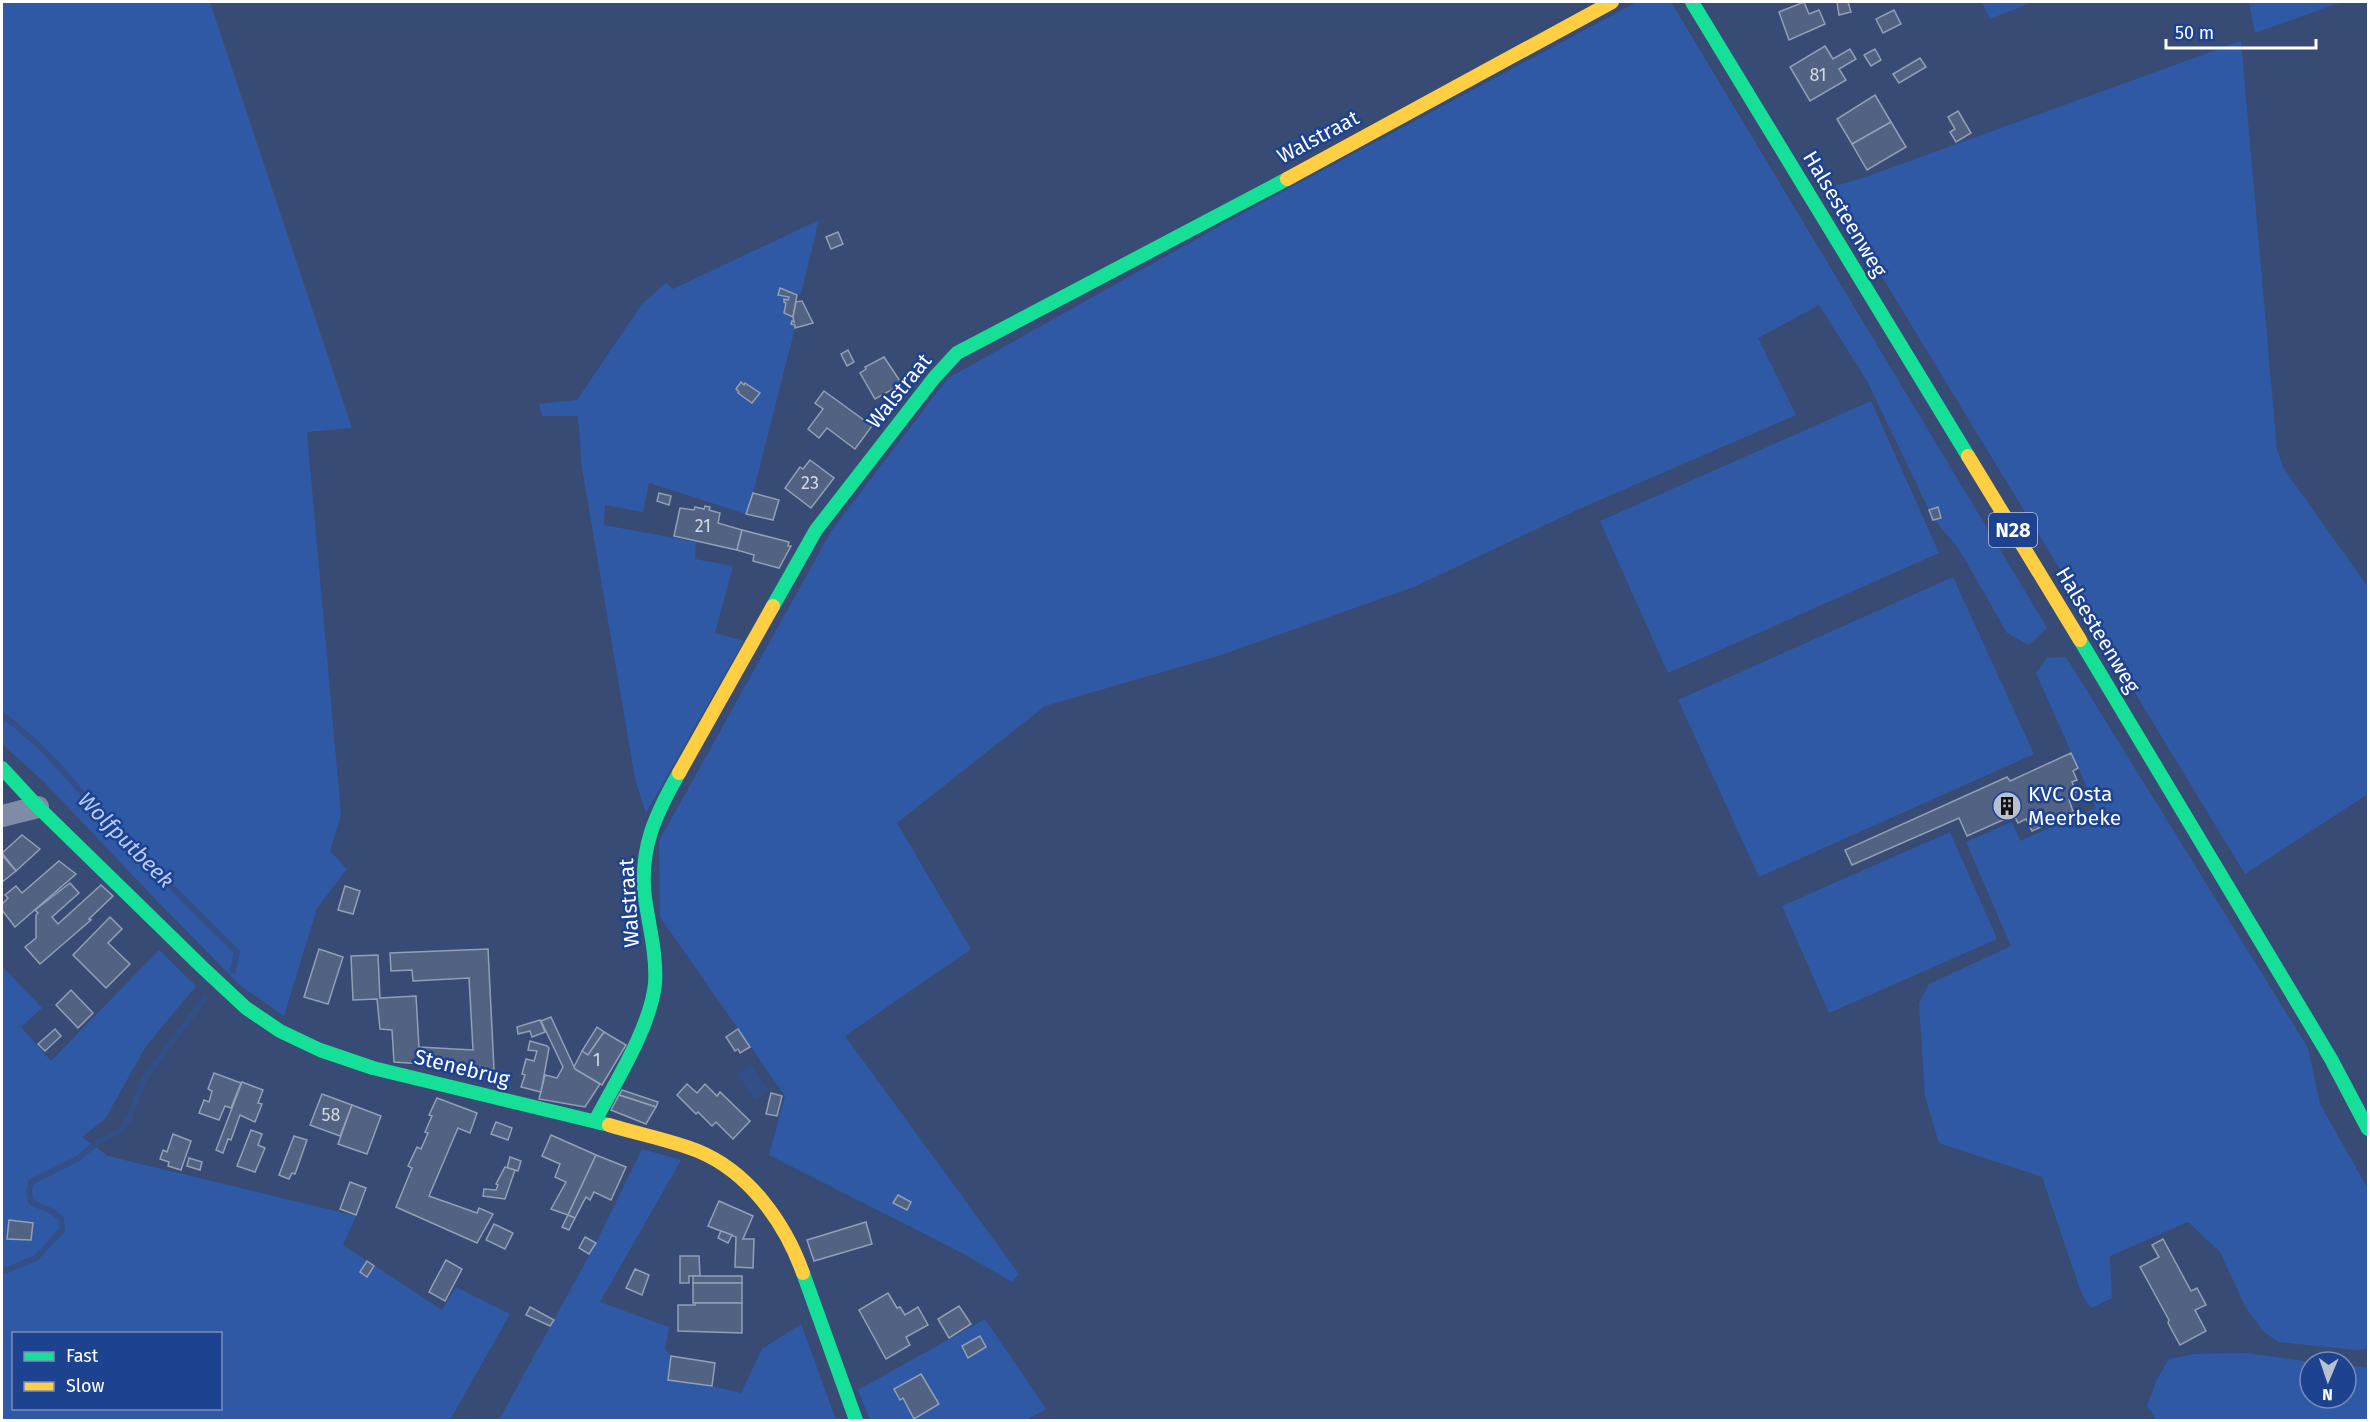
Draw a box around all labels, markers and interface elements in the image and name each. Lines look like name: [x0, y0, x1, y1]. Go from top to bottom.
scale bar: [2166, 12, 2316, 50]
text: 50 m: [2175, 22, 2214, 44]
house number: 81: [1809, 64, 1827, 86]
street label: Walstraat: [1273, 104, 1364, 169]
street label: Halsesteenweg: [1797, 146, 1893, 282]
street label: Walstraat: [861, 348, 937, 434]
house number: 23: [801, 472, 819, 494]
road number: N28: [1989, 513, 2037, 547]
house number: 21: [695, 515, 711, 537]
street label: Halsesteenweg: [2050, 562, 2146, 698]
place label: KVC Osta Meerbeke: [2028, 781, 2121, 831]
water label: Wolfputbeek: [72, 786, 180, 894]
building icon: KVC Osta Meerbeke: [1991, 790, 2023, 822]
street label: Walstraat: [613, 857, 645, 948]
street label: Stenebrug: [411, 1044, 513, 1092]
house number: 1: [593, 1049, 601, 1071]
house number: 58: [322, 1104, 341, 1126]
legend: [12, 1332, 222, 1410]
text: Fast: [66, 1345, 99, 1367]
north arrow: [2298, 1350, 2358, 1410]
text: Slow: [66, 1375, 105, 1397]
text: N: [2322, 1385, 2333, 1404]

